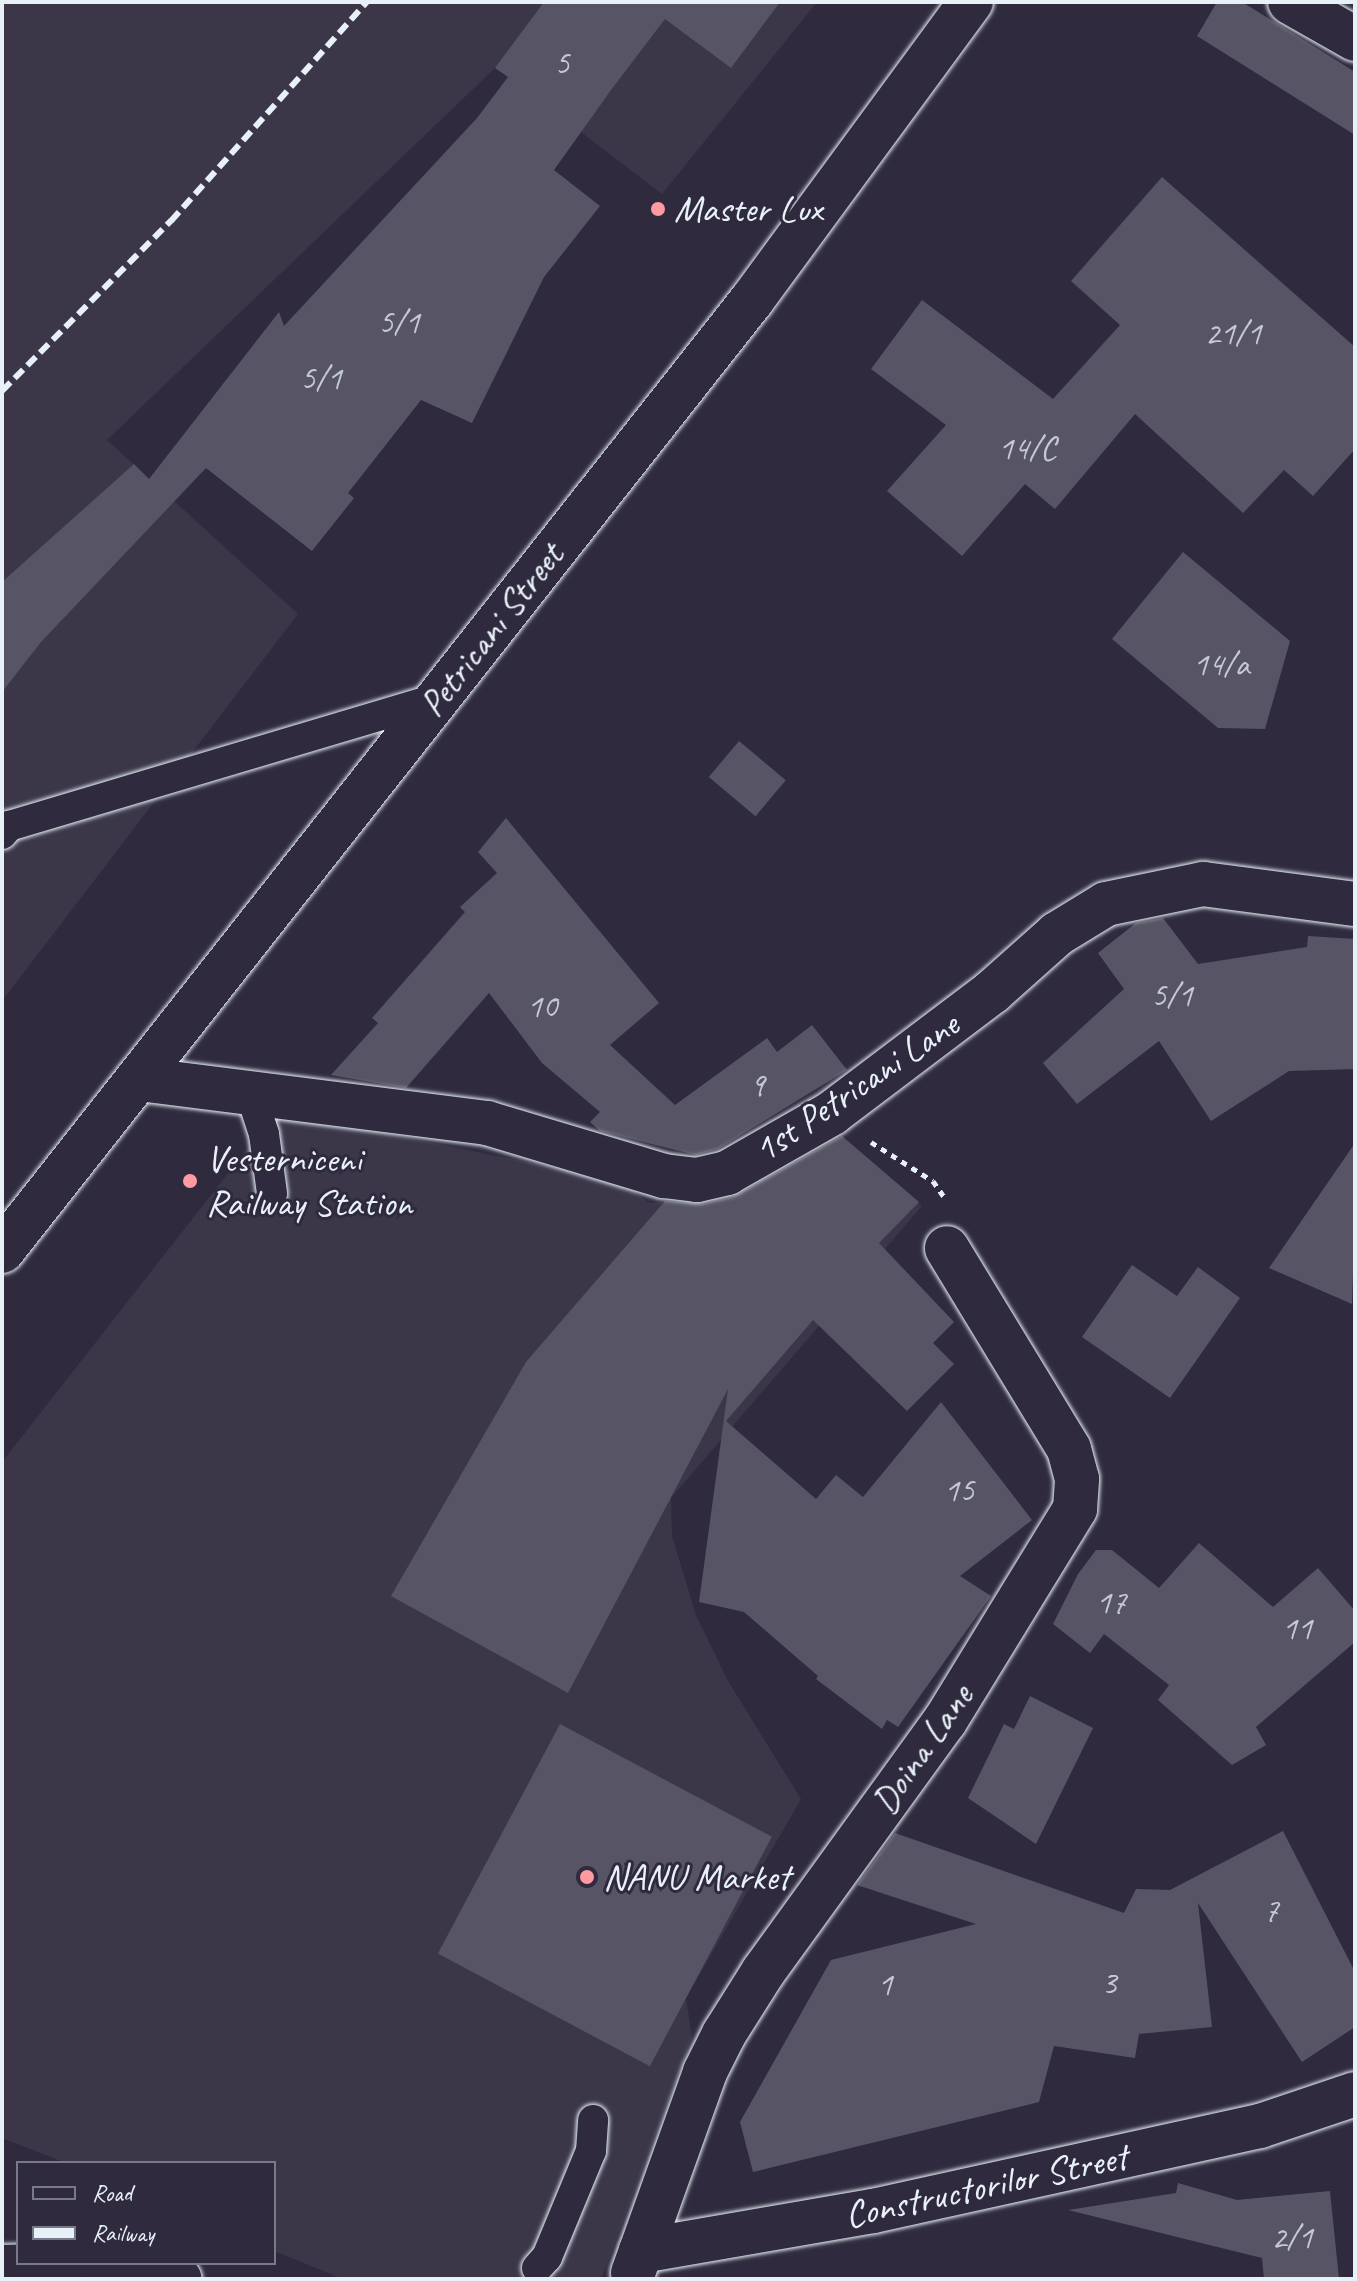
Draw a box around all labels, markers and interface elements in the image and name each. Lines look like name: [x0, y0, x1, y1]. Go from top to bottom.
house number: 5: [554, 43, 570, 83]
place label: Master Lux: [674, 186, 821, 232]
marker: Master Lux: [649, 200, 667, 218]
house number: 5/1: [378, 302, 420, 342]
house number: 21/1: [1204, 313, 1262, 353]
house number: 5/1: [300, 358, 342, 398]
house number: 14/C: [998, 428, 1056, 468]
street label: Petricani Street: [409, 534, 573, 726]
house number: 14/a: [1193, 644, 1249, 684]
house number: 5/1: [1151, 975, 1193, 1015]
house number: 10: [527, 986, 557, 1026]
street label: 1st Petricani Lane: [744, 1001, 968, 1173]
house number: 9: [749, 1065, 765, 1105]
place label: Vesterniceni Railway Station: [206, 1136, 412, 1226]
marker: Vesterniceni Railway Station: [181, 1172, 199, 1190]
house number: 15: [944, 1470, 974, 1510]
house number: 17: [1096, 1582, 1126, 1622]
house number: 11: [1282, 1608, 1312, 1648]
street label: Doina Lane: [861, 1676, 983, 1822]
place label: NANU Market: [603, 1854, 790, 1900]
marker: NANU Market: [578, 1868, 596, 1886]
house number: 7: [1263, 1890, 1279, 1930]
house number: 3: [1101, 1963, 1117, 2003]
house number: 1: [877, 1964, 893, 2004]
street label: Constructorilor Street: [841, 2134, 1131, 2238]
legend: [16, 2161, 276, 2265]
text: Road: [92, 2178, 132, 2208]
house number: 2/1: [1271, 2217, 1313, 2257]
text: Railway: [92, 2218, 154, 2248]

